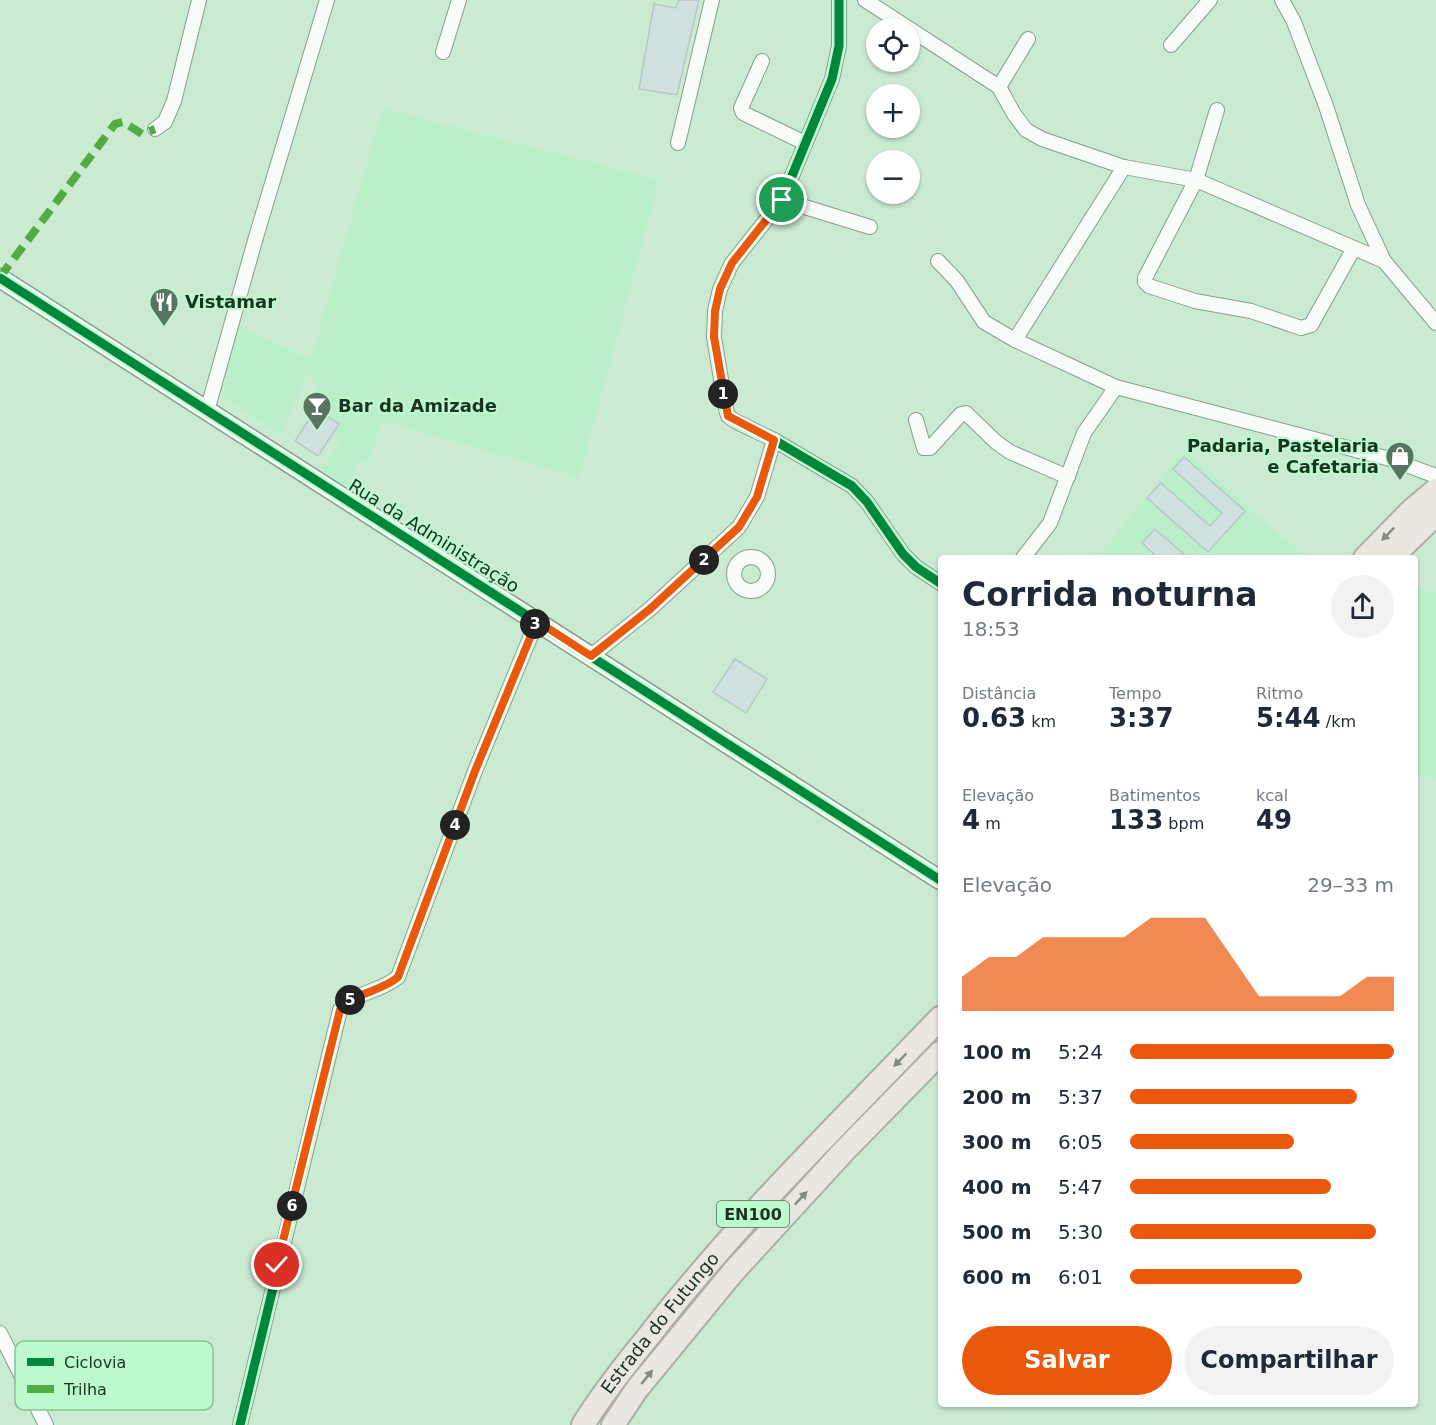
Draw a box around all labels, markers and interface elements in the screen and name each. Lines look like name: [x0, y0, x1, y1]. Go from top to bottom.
map controls: [866, 18, 920, 204]
button: locate: [866, 18, 920, 72]
button: +: [866, 84, 920, 138]
button: −: [866, 150, 920, 204]
pin: [756, 174, 807, 225]
icon: arrive: [765, 183, 798, 216]
restaurant icon: Vistamar: [148, 286, 180, 328]
place label: Vistamar: [185, 291, 276, 312]
pin: 1: [708, 379, 738, 409]
text: 1: [717, 384, 729, 403]
bar icon: Bar da Amizade: [301, 390, 333, 432]
place label: Bar da Amizade: [338, 395, 497, 416]
place label: Padaria, Pastelaria e Cafetaria: [1187, 435, 1379, 477]
shop icon: Padaria, Pastelaria e Cafetaria: [1384, 440, 1416, 482]
street label: Rua da Administração: [345, 474, 523, 597]
one-way arrow: [1381, 527, 1395, 542]
pin: 2: [689, 545, 719, 575]
text: 2: [698, 550, 710, 569]
text: Corrida noturna: [962, 575, 1258, 614]
button: share: [1331, 575, 1394, 638]
pin: 3: [520, 609, 550, 639]
text: 3: [529, 614, 541, 633]
text: 18:53: [962, 617, 1020, 641]
text: Distância: [962, 684, 1036, 703]
text: Tempo: [1109, 684, 1161, 703]
text: Ritmo: [1256, 684, 1303, 703]
text: 0.63: [962, 703, 1026, 733]
text: 3:37: [1109, 703, 1174, 733]
text: 5:44: [1256, 703, 1321, 733]
text: km: [1026, 712, 1056, 731]
text: /km: [1321, 712, 1356, 731]
text: Elevação: [962, 786, 1034, 805]
text: Batimentos: [1109, 786, 1200, 805]
text: kcal: [1256, 786, 1288, 805]
text: 4: [962, 805, 980, 835]
text: 133: [1109, 805, 1163, 835]
text: 49: [1256, 805, 1292, 835]
pin: 4: [440, 810, 470, 840]
text: m: [980, 814, 1001, 833]
text: bpm: [1163, 814, 1204, 833]
text: 4: [449, 815, 461, 834]
text: Elevação: [962, 873, 1052, 897]
text: 29–33 m: [1307, 873, 1394, 897]
pin: 5: [335, 985, 365, 1015]
text: 5: [344, 990, 356, 1009]
text: 100 m: [962, 1040, 1032, 1064]
text: 5:24: [1058, 1040, 1103, 1064]
one-way arrow: [894, 1052, 907, 1067]
text: 200 m: [962, 1085, 1032, 1109]
text: 5:37: [1058, 1085, 1103, 1109]
text: 300 m: [962, 1130, 1032, 1154]
text: 6:05: [1058, 1130, 1103, 1154]
text: 400 m: [962, 1175, 1032, 1199]
text: 5:47: [1058, 1175, 1103, 1199]
pin: 6: [277, 1191, 307, 1221]
one-way arrow: [794, 1191, 807, 1206]
text: 6: [286, 1196, 298, 1215]
road number: EN100: [717, 1201, 789, 1227]
text: 500 m: [962, 1220, 1032, 1244]
text: 5:30: [1058, 1220, 1103, 1244]
pin: [251, 1239, 302, 1290]
icon: check: [260, 1248, 293, 1281]
street label: Estrada do Futungo: [596, 1248, 723, 1398]
text: 600 m: [962, 1265, 1032, 1289]
text: 6:01: [1058, 1265, 1103, 1289]
button: Salvar: [962, 1326, 1172, 1395]
button: Compartilhar: [1184, 1326, 1394, 1395]
legend: [15, 1341, 213, 1410]
text: Ciclovia: [64, 1353, 126, 1372]
one-way arrow: [640, 1370, 653, 1385]
text: Trilha: [63, 1380, 107, 1399]

